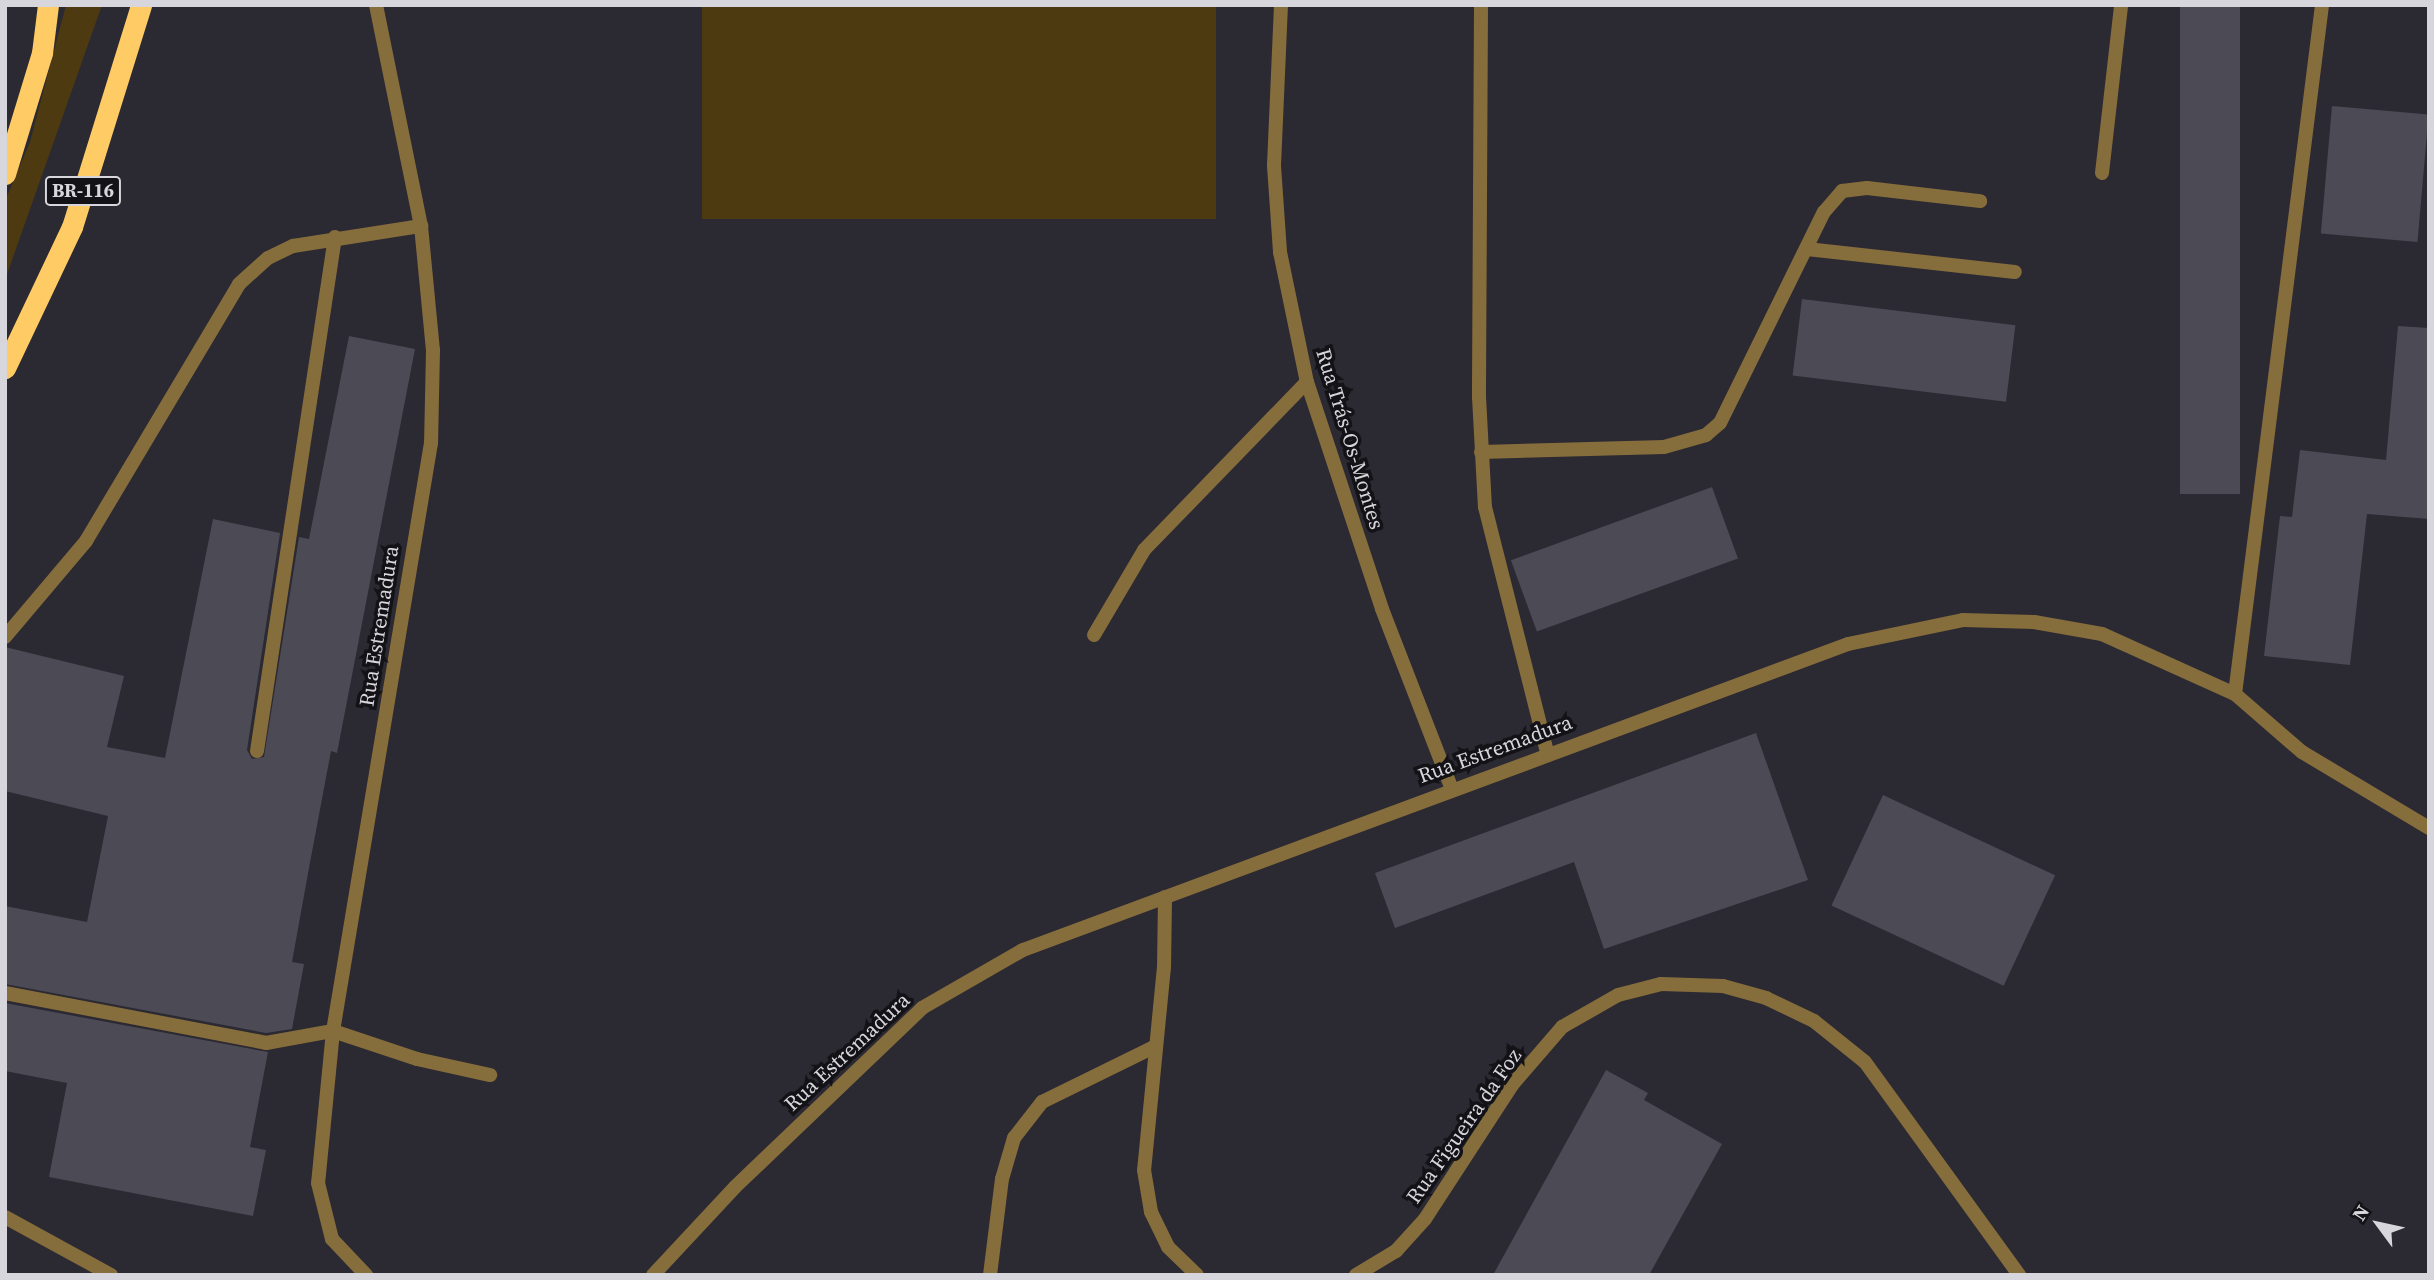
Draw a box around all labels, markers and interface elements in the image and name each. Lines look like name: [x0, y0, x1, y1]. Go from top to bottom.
road number: BR-116: [44, 176, 122, 206]
street label: Rua Trás-Os-Montes: [1310, 345, 1390, 533]
street label: Rua Estremadura: [354, 544, 404, 708]
street label: Rua Estremadura: [1415, 709, 1575, 789]
street label: Rua Estremadura: [779, 987, 915, 1117]
street label: Rua Figueira da Foz: [1401, 1044, 1527, 1208]
north arrow: [2343, 1189, 2413, 1259]
text: N: [2346, 1200, 2375, 1225]

